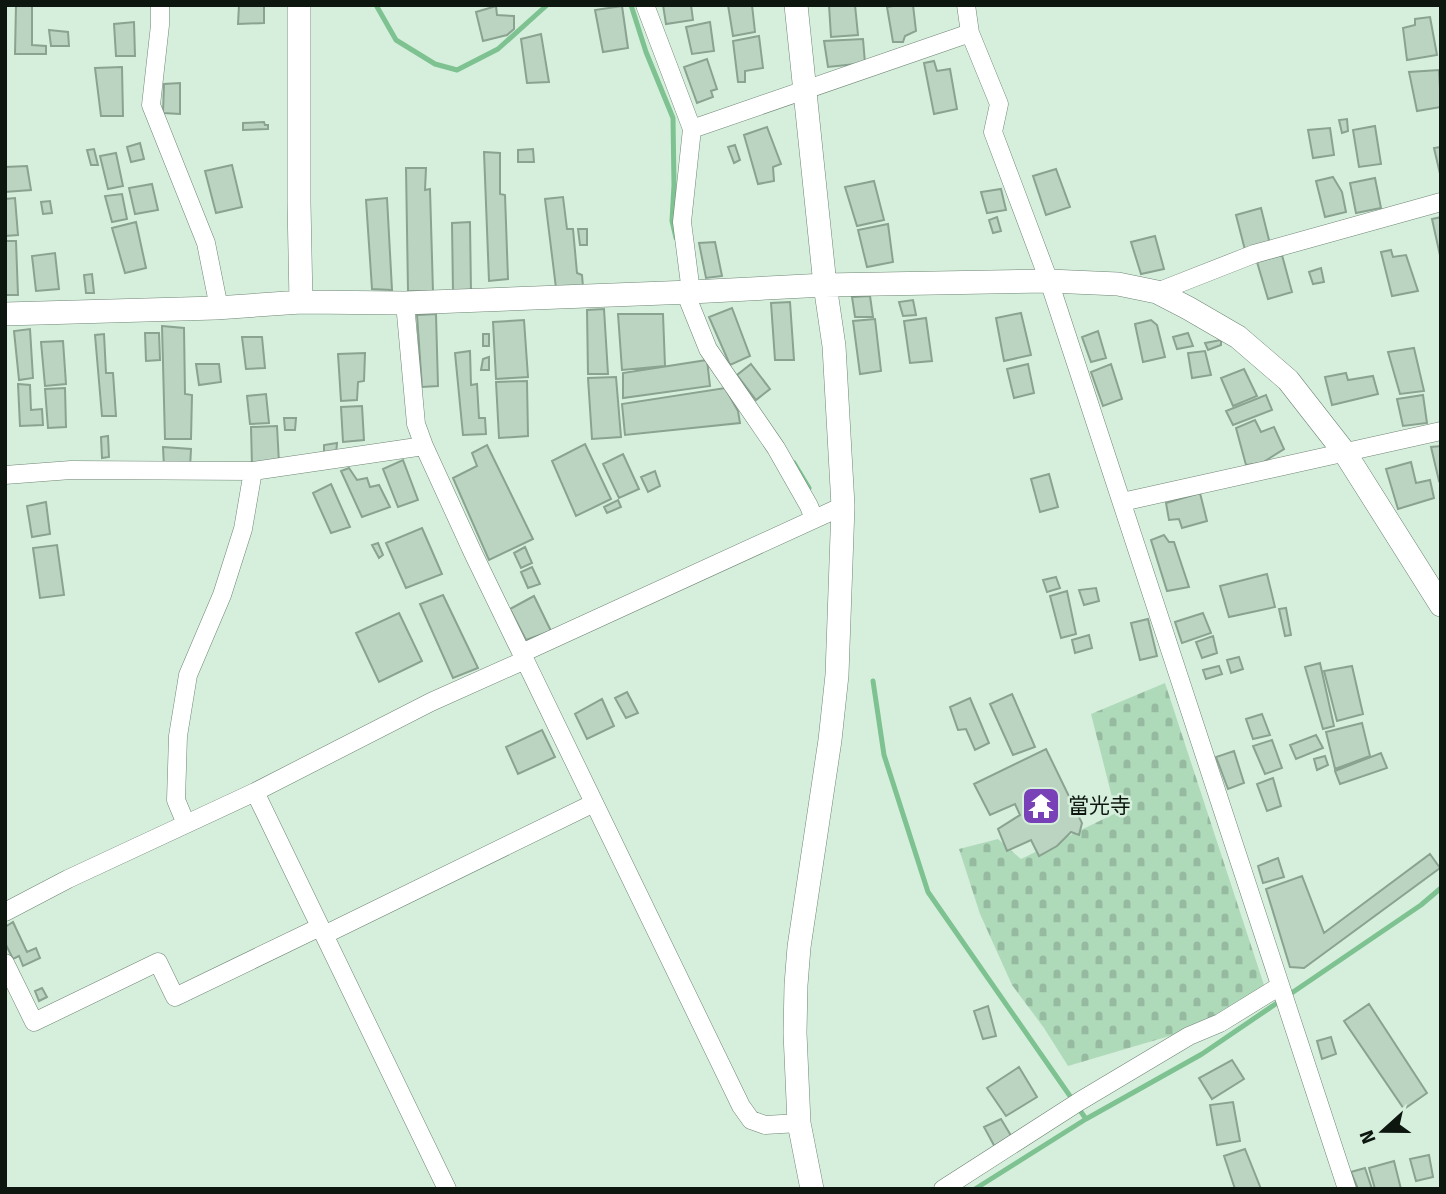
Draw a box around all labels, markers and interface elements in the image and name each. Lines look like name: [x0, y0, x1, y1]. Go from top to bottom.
temple icon: 當光寺: [1020, 785, 1062, 827]
place label: 當光寺: [1068, 793, 1131, 819]
north arrow: [1348, 1096, 1418, 1166]
text: N: [1355, 1127, 1381, 1147]

